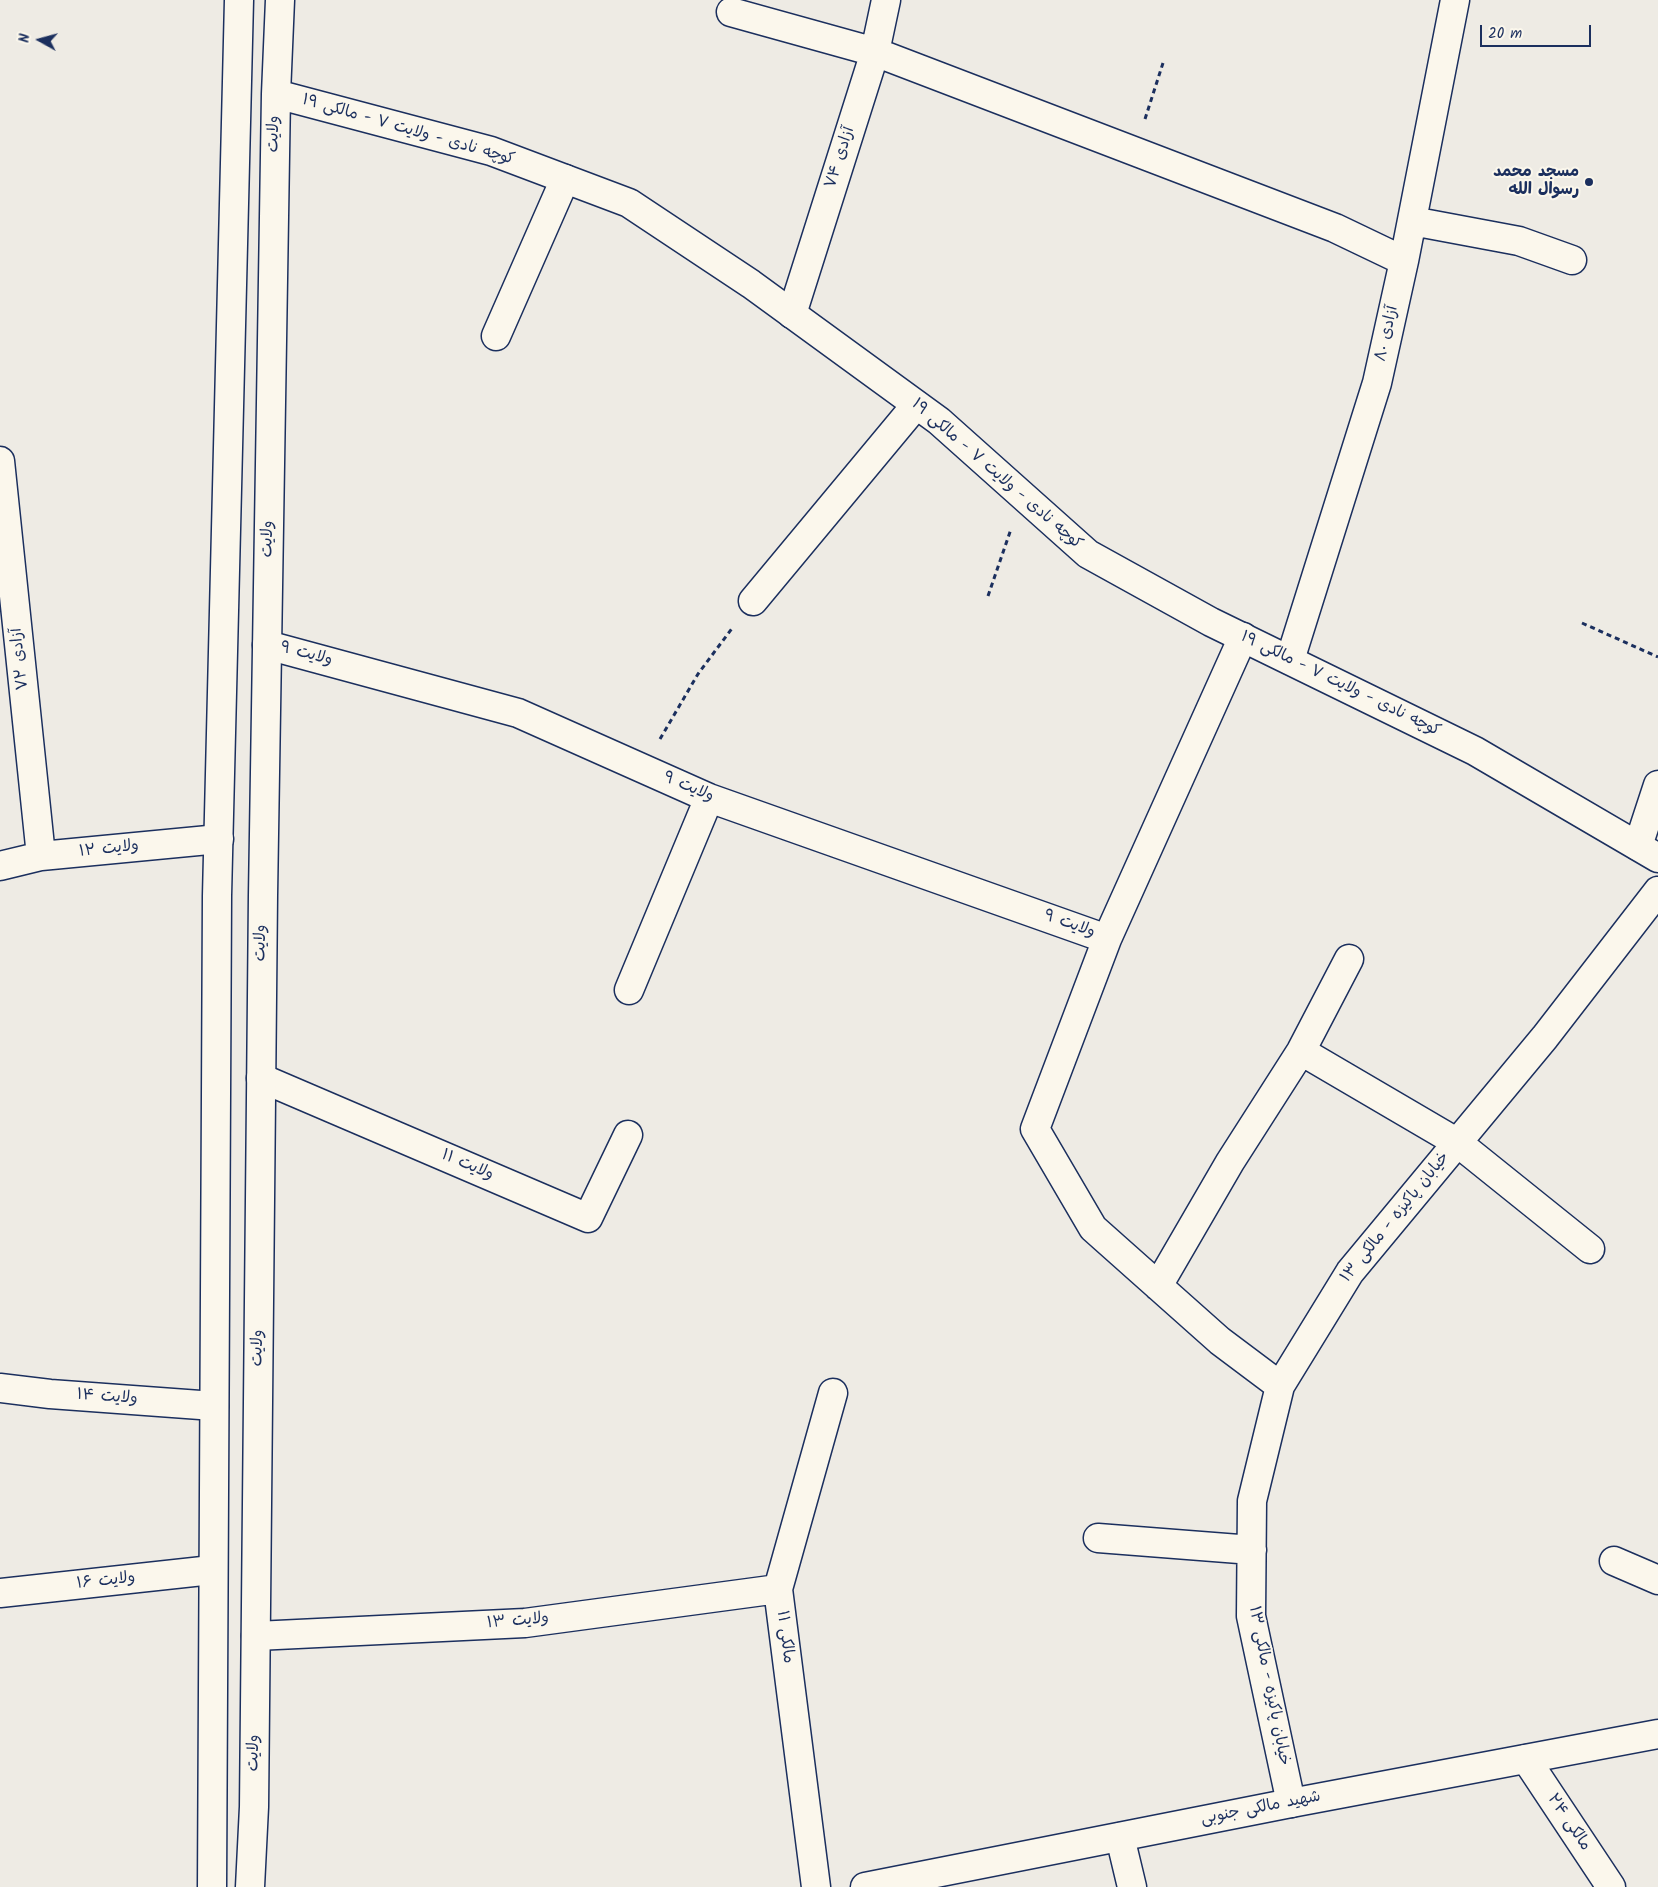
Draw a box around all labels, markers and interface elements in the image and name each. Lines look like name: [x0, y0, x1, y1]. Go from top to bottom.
north arrow: [15, 15, 65, 65]
scale bar: [1483, 15, 1594, 47]
text: 20 m: [1488, 22, 1522, 46]
text: N: [14, 32, 37, 44]
street label: کوچه نادی - ولایت ۷ - مالکی ۱۹: [300, 91, 516, 171]
street label: ولایت: [265, 115, 285, 153]
street label: آزادی ۷۴: [822, 125, 860, 191]
place label: مسجد محمد رسوال الله: [1493, 163, 1579, 201]
marker: مسجد محمد رسوال الله: [1583, 176, 1595, 188]
street label: آزادی ۸۰: [1372, 304, 1404, 364]
street label: کوچه نادی - ولایت ۷ - مالکی ۱۹: [907, 396, 1085, 554]
street label: ولایت: [259, 520, 279, 558]
street label: آزادی ۷۲: [8, 627, 34, 691]
street label: کوچه نادی - ولایت ۷ - مالکی ۱۹: [1237, 628, 1443, 742]
street label: ولایت ۹: [278, 639, 334, 671]
street label: ولایت ۹: [660, 769, 716, 807]
street label: ولایت ۱۲: [78, 837, 140, 863]
street label: ولایت ۹: [1041, 907, 1097, 943]
street label: ولایت: [252, 924, 272, 962]
street label: ولایت ۱۱: [438, 1146, 496, 1186]
street label: خیابان پاکیزه - مالکی ۱۳: [1338, 1149, 1454, 1287]
street label: ولایت: [249, 1329, 269, 1367]
street label: ولایت ۱۴: [76, 1386, 138, 1410]
street label: ولایت ۱۶: [76, 1569, 136, 1595]
street label: خیابان پاکیزه - مالکی ۱۳: [1243, 1605, 1293, 1767]
street label: مالکی ۱۱: [771, 1609, 797, 1665]
street label: ولایت ۱۳: [486, 1610, 550, 1634]
street label: ولایت: [245, 1734, 265, 1772]
street label: شهید مالکی جنوبی: [1199, 1788, 1323, 1830]
street label: مالکی ۲۴: [1542, 1791, 1594, 1855]

